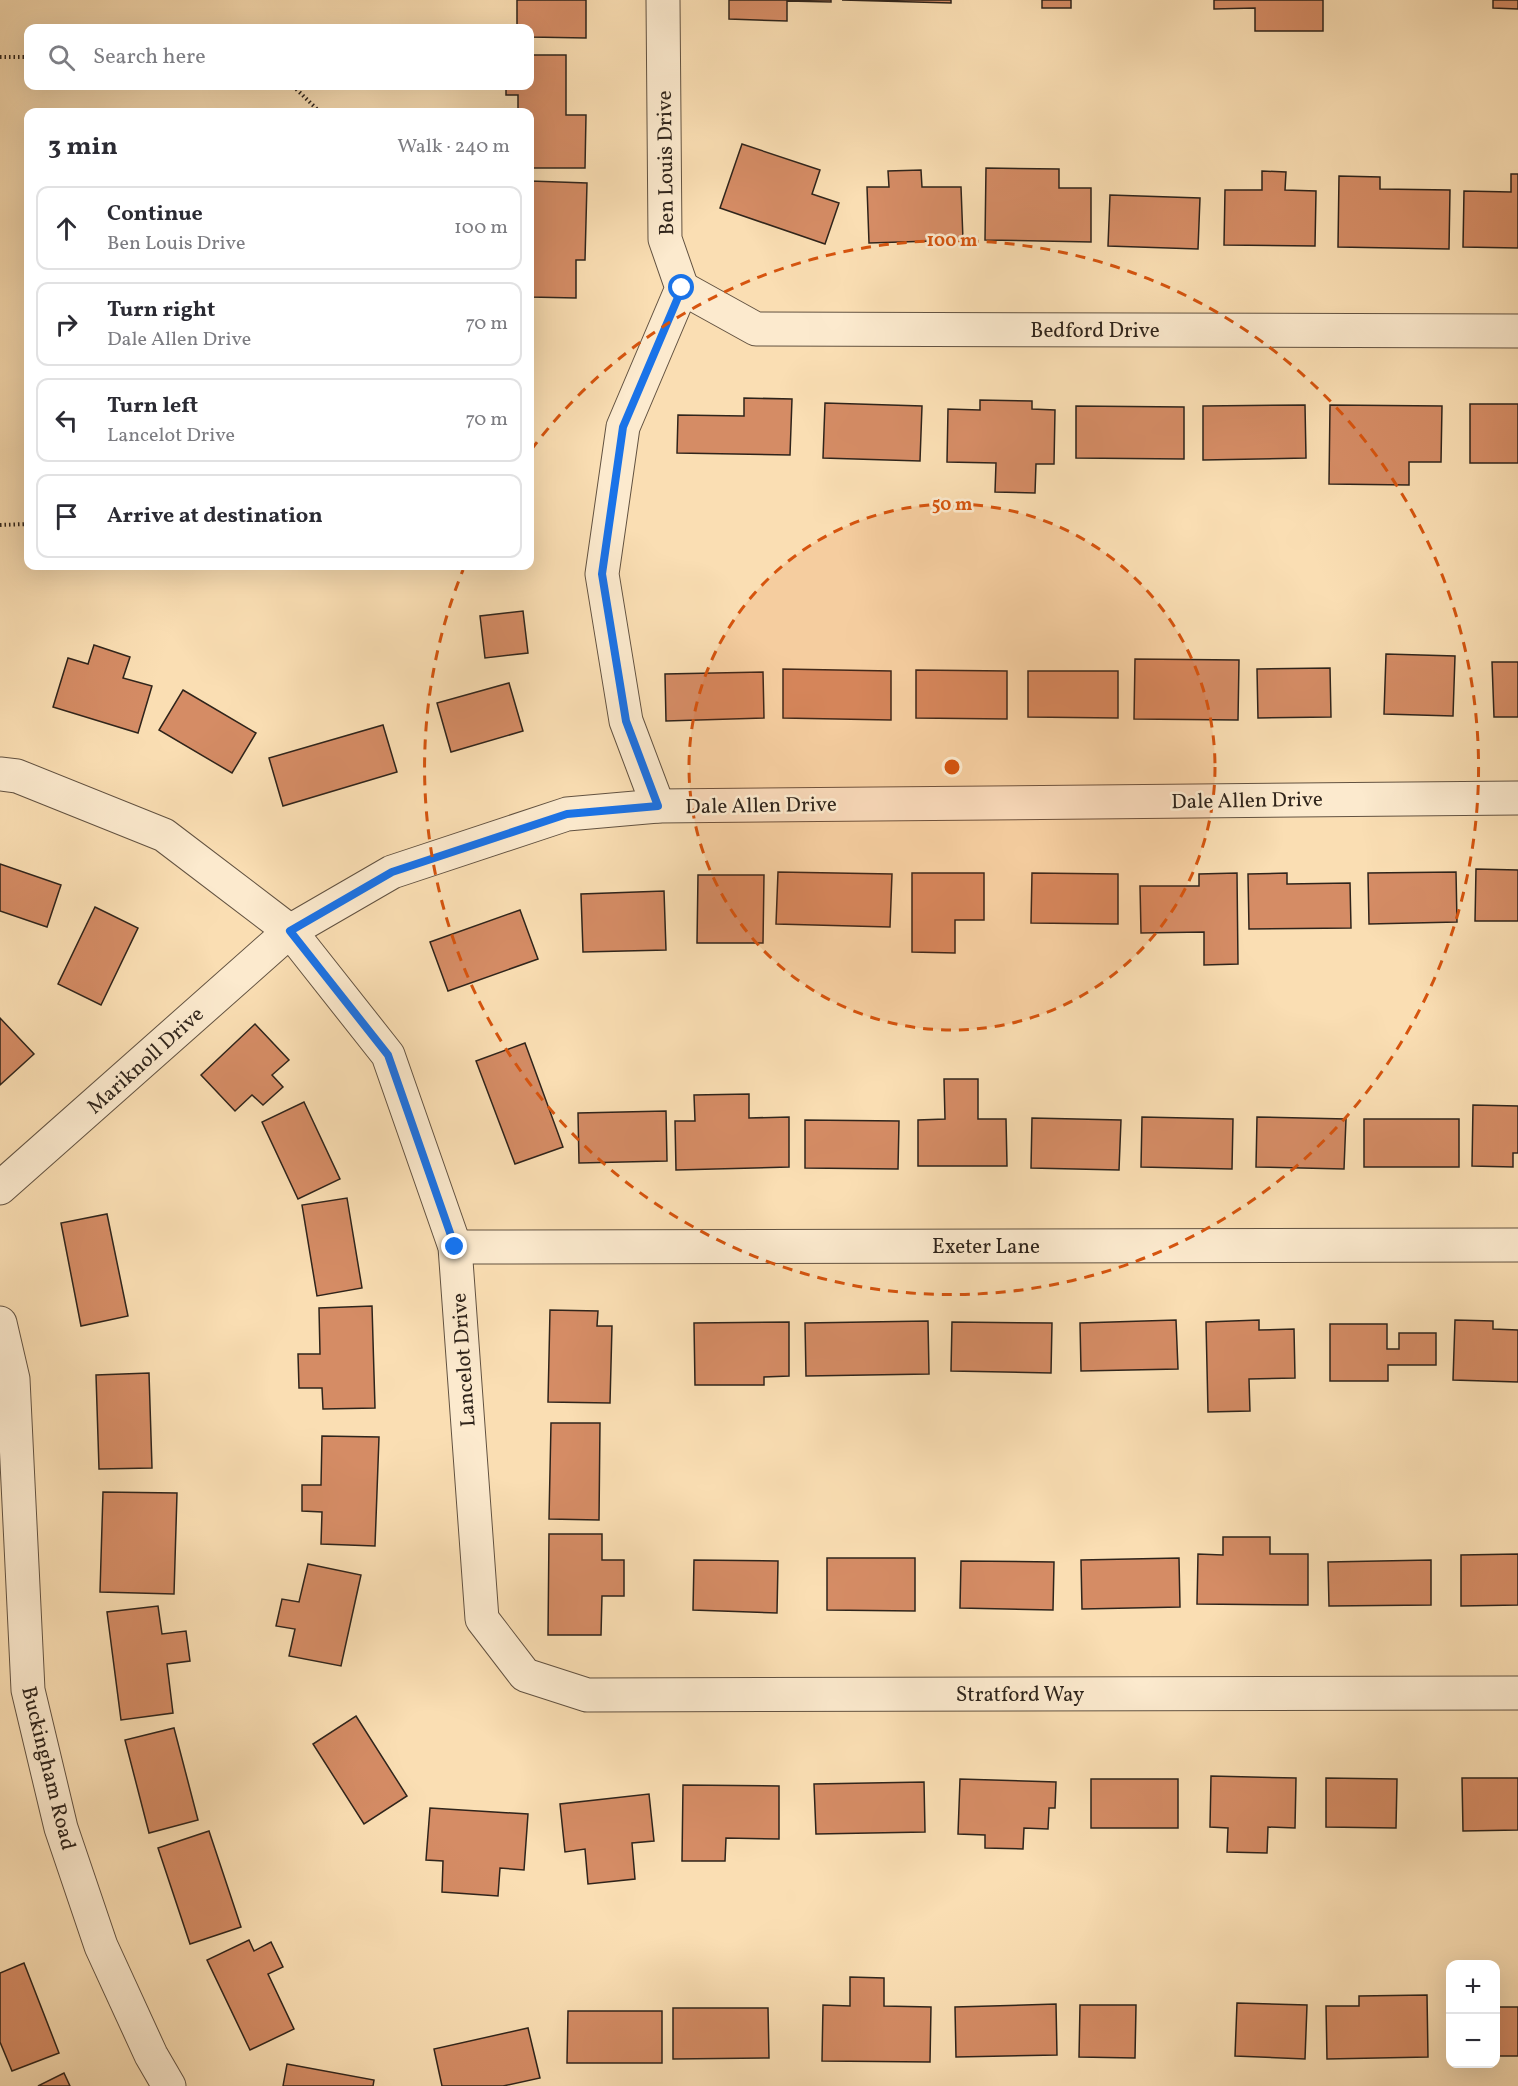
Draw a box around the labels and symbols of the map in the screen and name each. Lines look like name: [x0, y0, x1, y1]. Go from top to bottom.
street label: Ben Louis Drive: [651, 90, 682, 236]
text: 100 m: [927, 229, 977, 254]
route start: [668, 274, 694, 300]
street label: Bedford Drive: [1030, 317, 1160, 346]
text: 50 m: [932, 493, 972, 518]
centre of rings: [942, 757, 962, 777]
street label: Dale Allen Drive: [1171, 786, 1323, 817]
street label: Dale Allen Drive: [685, 791, 837, 822]
street label: Mariknoll Drive: [81, 1001, 211, 1121]
route end: [441, 1233, 467, 1259]
street label: Exeter Lane: [932, 1233, 1040, 1262]
street label: Lancelot Drive: [445, 1292, 484, 1428]
street label: Stratford Way: [956, 1681, 1085, 1710]
street label: Buckingham Road: [13, 1683, 82, 1853]

